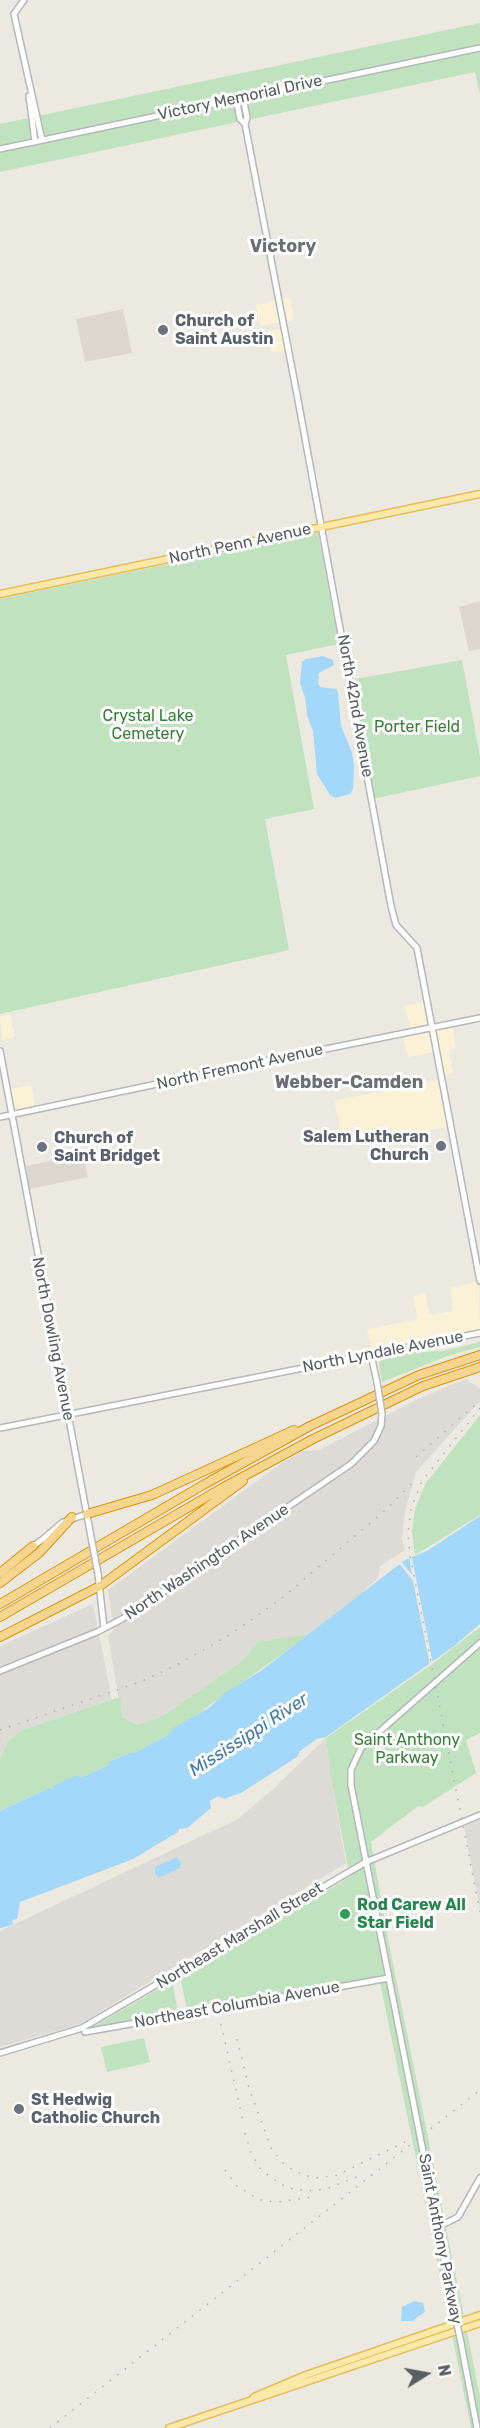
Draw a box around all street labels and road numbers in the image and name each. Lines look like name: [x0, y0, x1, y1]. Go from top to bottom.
street label: Victory Memorial Drive: [156, 71, 324, 125]
street label: North Penn Avenue: [167, 520, 313, 568]
street label: North 42nd Avenue: [333, 633, 377, 779]
street label: North Fremont Avenue: [155, 1040, 325, 1094]
street label: North Dowling Avenue: [28, 1256, 78, 1422]
street label: North Lyndale Avenue: [301, 1327, 465, 1377]
street label: North Washington Avenue: [121, 1500, 293, 1624]
street label: Northeast Marshall Street: [153, 1879, 327, 1993]
street label: Northeast Columbia Avenue: [133, 1977, 341, 2033]
street label: Saint Anthony Parkway: [414, 2152, 466, 2326]

